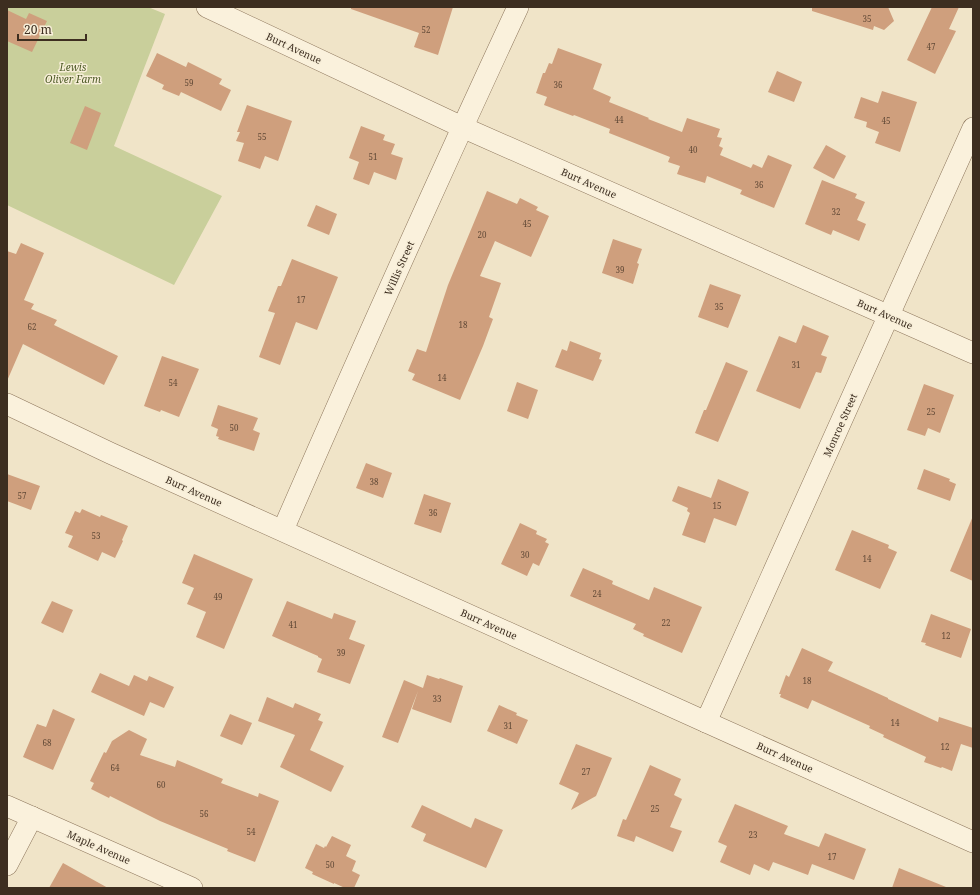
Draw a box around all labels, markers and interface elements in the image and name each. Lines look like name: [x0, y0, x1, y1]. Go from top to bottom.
house number: 35: [863, 13, 871, 24]
scale bar: [18, 16, 86, 42]
text: 20 m: [24, 21, 52, 38]
house number: 52: [422, 24, 430, 35]
street label: Burt Avenue: [264, 29, 324, 67]
house number: 47: [927, 41, 936, 52]
park label: Lewis Oliver Farm: [45, 60, 101, 86]
house number: 59: [185, 77, 193, 88]
house number: 36: [554, 79, 563, 90]
house number: 44: [615, 114, 624, 125]
house number: 45: [882, 115, 890, 126]
house number: 55: [258, 131, 266, 142]
house number: 40: [689, 144, 698, 155]
house number: 51: [369, 151, 377, 162]
street label: Burt Avenue: [559, 165, 619, 201]
house number: 36: [755, 179, 764, 190]
house number: 32: [832, 206, 840, 217]
house number: 45: [523, 218, 531, 229]
house number: 20: [478, 229, 487, 240]
street label: Willis Street: [381, 238, 417, 297]
house number: 39: [616, 264, 624, 275]
house number: 17: [297, 294, 306, 305]
street label: Burt Avenue: [855, 296, 915, 332]
house number: 35: [715, 301, 723, 312]
house number: 18: [459, 319, 468, 330]
house number: 62: [28, 321, 36, 332]
house number: 31: [792, 359, 800, 370]
house number: 14: [438, 372, 447, 383]
house number: 54: [169, 377, 178, 388]
street label: Monroe Street: [820, 391, 860, 459]
house number: 25: [927, 406, 935, 417]
house number: 50: [230, 422, 239, 433]
street label: Burr Avenue: [163, 472, 225, 510]
house number: 38: [370, 476, 379, 487]
house number: 57: [18, 490, 27, 501]
house number: 15: [713, 500, 721, 511]
house number: 36: [429, 507, 438, 518]
house number: 53: [92, 530, 101, 541]
house number: 30: [521, 549, 530, 560]
house number: 14: [863, 553, 872, 564]
house number: 24: [593, 588, 602, 599]
house number: 49: [214, 591, 222, 602]
street label: Burr Avenue: [458, 605, 520, 643]
house number: 22: [662, 617, 670, 628]
house number: 41: [289, 619, 297, 630]
house number: 12: [942, 630, 950, 641]
house number: 39: [337, 647, 345, 658]
house number: 18: [803, 675, 812, 686]
house number: 33: [433, 693, 442, 704]
house number: 14: [891, 717, 900, 728]
house number: 31: [504, 720, 512, 731]
house number: 68: [43, 737, 52, 748]
street label: Burr Avenue: [754, 738, 816, 776]
house number: 12: [941, 741, 949, 752]
house number: 64: [111, 762, 120, 773]
house number: 27: [582, 766, 591, 777]
house number: 60: [157, 779, 166, 790]
house number: 25: [651, 803, 659, 814]
house number: 56: [200, 808, 209, 819]
house number: 54: [247, 826, 256, 837]
street label: Maple Avenue: [65, 827, 133, 867]
house number: 23: [749, 829, 758, 840]
house number: 17: [828, 851, 837, 862]
house number: 50: [326, 859, 335, 870]

